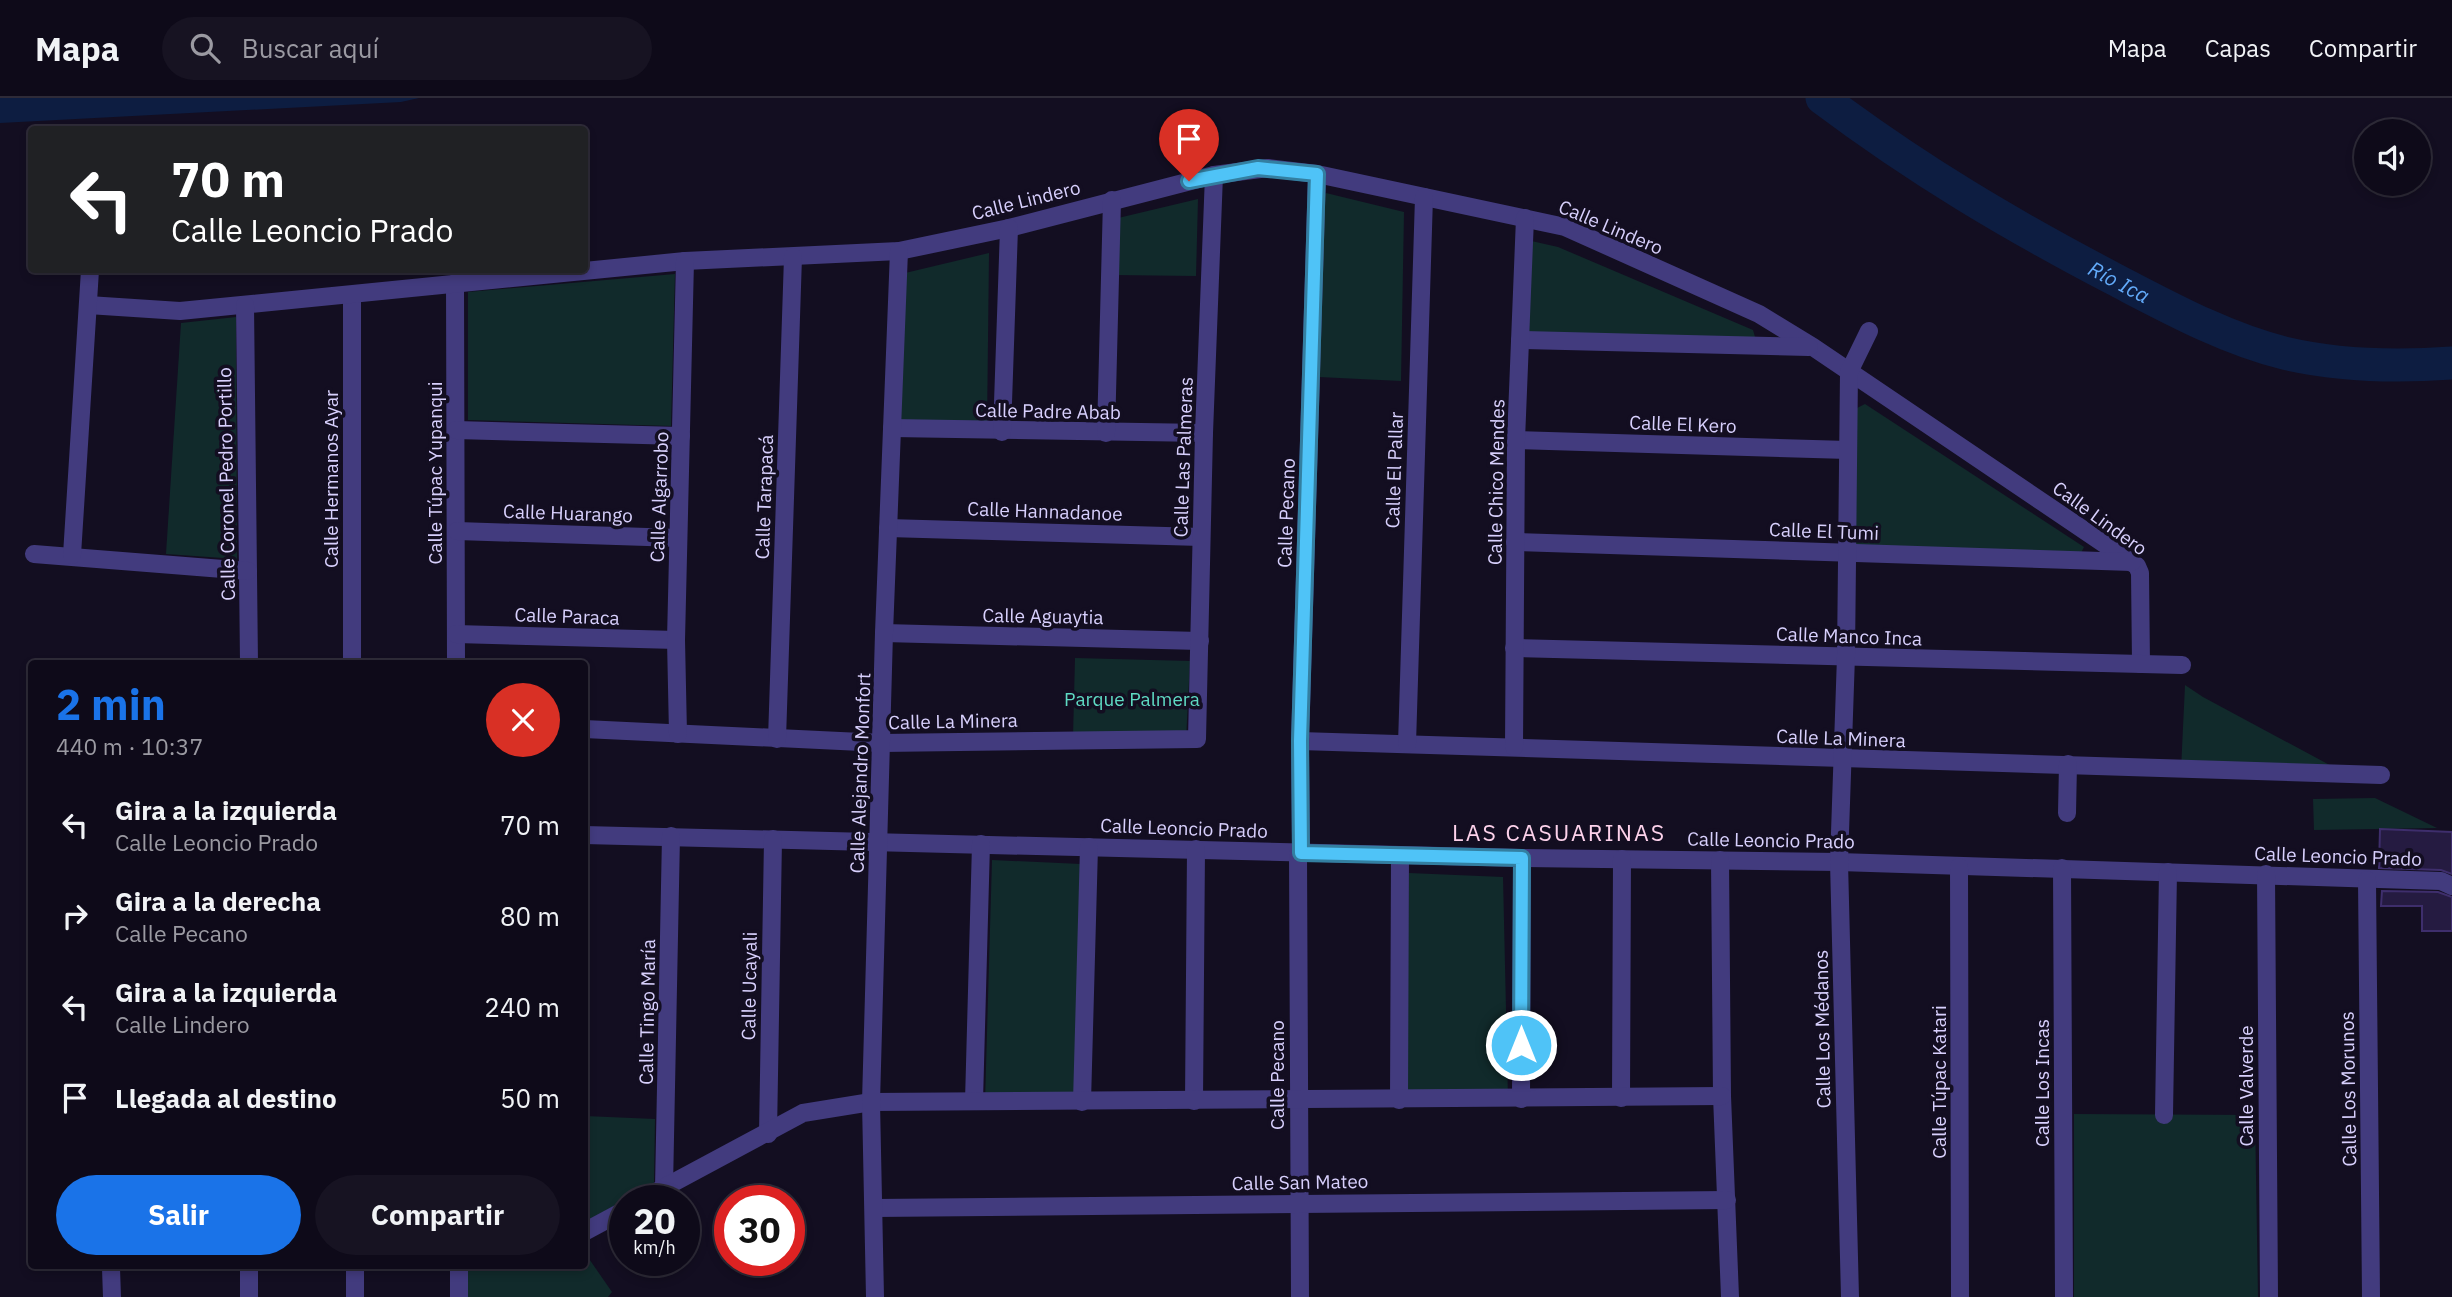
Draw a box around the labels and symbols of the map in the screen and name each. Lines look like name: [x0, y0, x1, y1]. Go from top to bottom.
pin: [1159, 109, 1219, 181]
street label: Calle Lindero: [969, 175, 1083, 225]
street label: Calle Lindero: [1555, 194, 1667, 260]
water label: Río Ica: [2084, 254, 2155, 309]
street label: Calle Coronel Pedro Portillo: [212, 367, 240, 601]
street label: Calle Las Palmeras: [1168, 376, 1198, 538]
street label: Calle Túpac Yupanqui: [423, 381, 447, 565]
street label: Calle Hermanos Ayar: [319, 390, 343, 568]
street label: Calle Padre Abab: [975, 398, 1121, 424]
street label: Calle Chico Mendes: [1483, 399, 1509, 565]
street label: Calle El Kero: [1629, 410, 1737, 438]
street label: Calle El Pallar: [1380, 411, 1408, 529]
street label: Calle Algarrobo: [645, 431, 673, 563]
street label: Calle Tarapacá: [750, 434, 778, 560]
street label: Calle Pecano: [1272, 458, 1300, 568]
street label: Calle Lindero: [2048, 476, 2152, 560]
street label: Calle Hannadanoe: [967, 496, 1123, 526]
street label: Calle Huarango: [503, 499, 633, 527]
street label: Calle El Tumi: [1769, 517, 1879, 545]
street label: Calle Paraca: [514, 602, 620, 630]
street label: Calle Aguaytia: [982, 603, 1104, 629]
street label: Calle Manco Inca: [1776, 621, 1922, 651]
street label: Calle Alejandro Monfort: [845, 672, 875, 874]
park label: Parque Palmera: [1064, 687, 1200, 711]
street label: Calle La Minera: [888, 708, 1018, 734]
street label: Calle La Minera: [1776, 724, 1906, 752]
street label: Calle Leoncio Prado: [1100, 813, 1268, 843]
district label: LAS CASUARINAS: [1452, 817, 1666, 847]
street label: Calle Leoncio Prado: [1687, 827, 1855, 853]
street label: Calle Leoncio Prado: [2254, 841, 2422, 871]
street label: Calle Ucayali: [736, 931, 762, 1041]
street label: Calle Tingo María: [634, 939, 660, 1085]
street label: Calle Los Médanos: [1809, 950, 1835, 1108]
street label: Calle Túpac Katari: [1927, 1005, 1951, 1159]
position arrow: [1484, 1008, 1558, 1082]
street label: Calle Los Morunos: [2335, 1011, 2361, 1167]
street label: Calle Los Incas: [2030, 1019, 2054, 1147]
street label: Calle Pecano: [1265, 1020, 1289, 1130]
street label: Calle Valverde: [2234, 1025, 2258, 1147]
street label: Calle San Mateo: [1231, 1169, 1369, 1195]
speed limit sign: 30: [714, 1185, 805, 1276]

